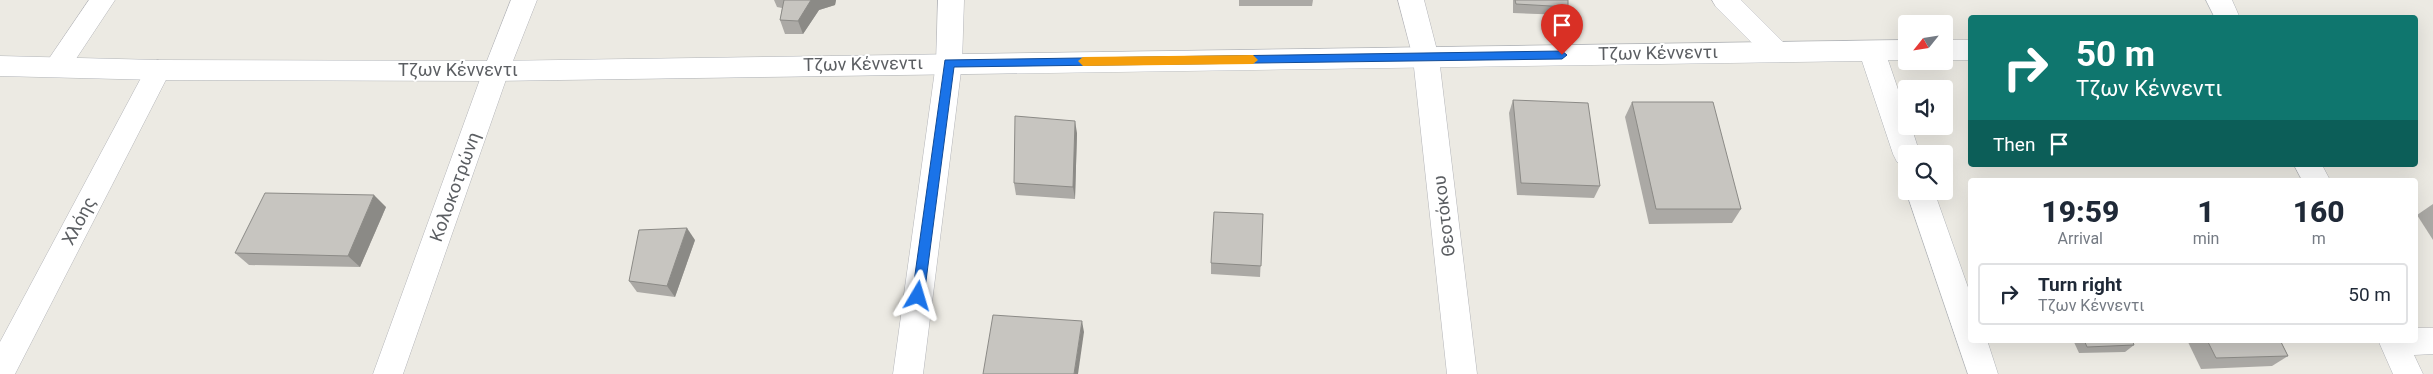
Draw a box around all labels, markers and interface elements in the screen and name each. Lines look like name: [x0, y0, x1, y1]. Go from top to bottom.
pin: [1541, 4, 1583, 55]
icon: arrive: [1548, 11, 1576, 39]
north arrow: [1898, 15, 1952, 70]
map controls: [1898, 15, 1953, 200]
text: 50 m: [2076, 34, 2155, 75]
icon: right: [1993, 35, 2058, 100]
street label: Τζων Κέννεντι: [1598, 41, 1718, 64]
street label: Τζων Κέννεντι: [803, 52, 923, 75]
street label: Τζων Κέννεντι: [398, 59, 518, 80]
text: Τζων Κέννεντι: [2076, 76, 2222, 101]
button: sound: [1898, 80, 1953, 135]
street label: Κολοκοτρώνη: [425, 129, 484, 244]
icon: arrive: [2045, 130, 2073, 158]
text: Then: [1993, 133, 2035, 156]
button: search: [1898, 145, 1953, 200]
street label: Θεοτόκου: [1428, 174, 1459, 258]
street label: Χλόης: [57, 193, 100, 248]
text: 19:59: [2041, 194, 2119, 229]
text: 1: [2197, 194, 2215, 229]
text: 160: [2293, 194, 2345, 229]
text: Arrival: [2058, 229, 2103, 248]
text: min: [2193, 229, 2219, 248]
text: m: [2312, 229, 2326, 248]
position arrow: [891, 269, 943, 321]
text: Turn right: [2038, 273, 2122, 296]
icon: right: [1995, 280, 2023, 308]
text: 50 m: [2348, 283, 2391, 306]
text: Τζων Κέννεντι: [2038, 296, 2145, 315]

